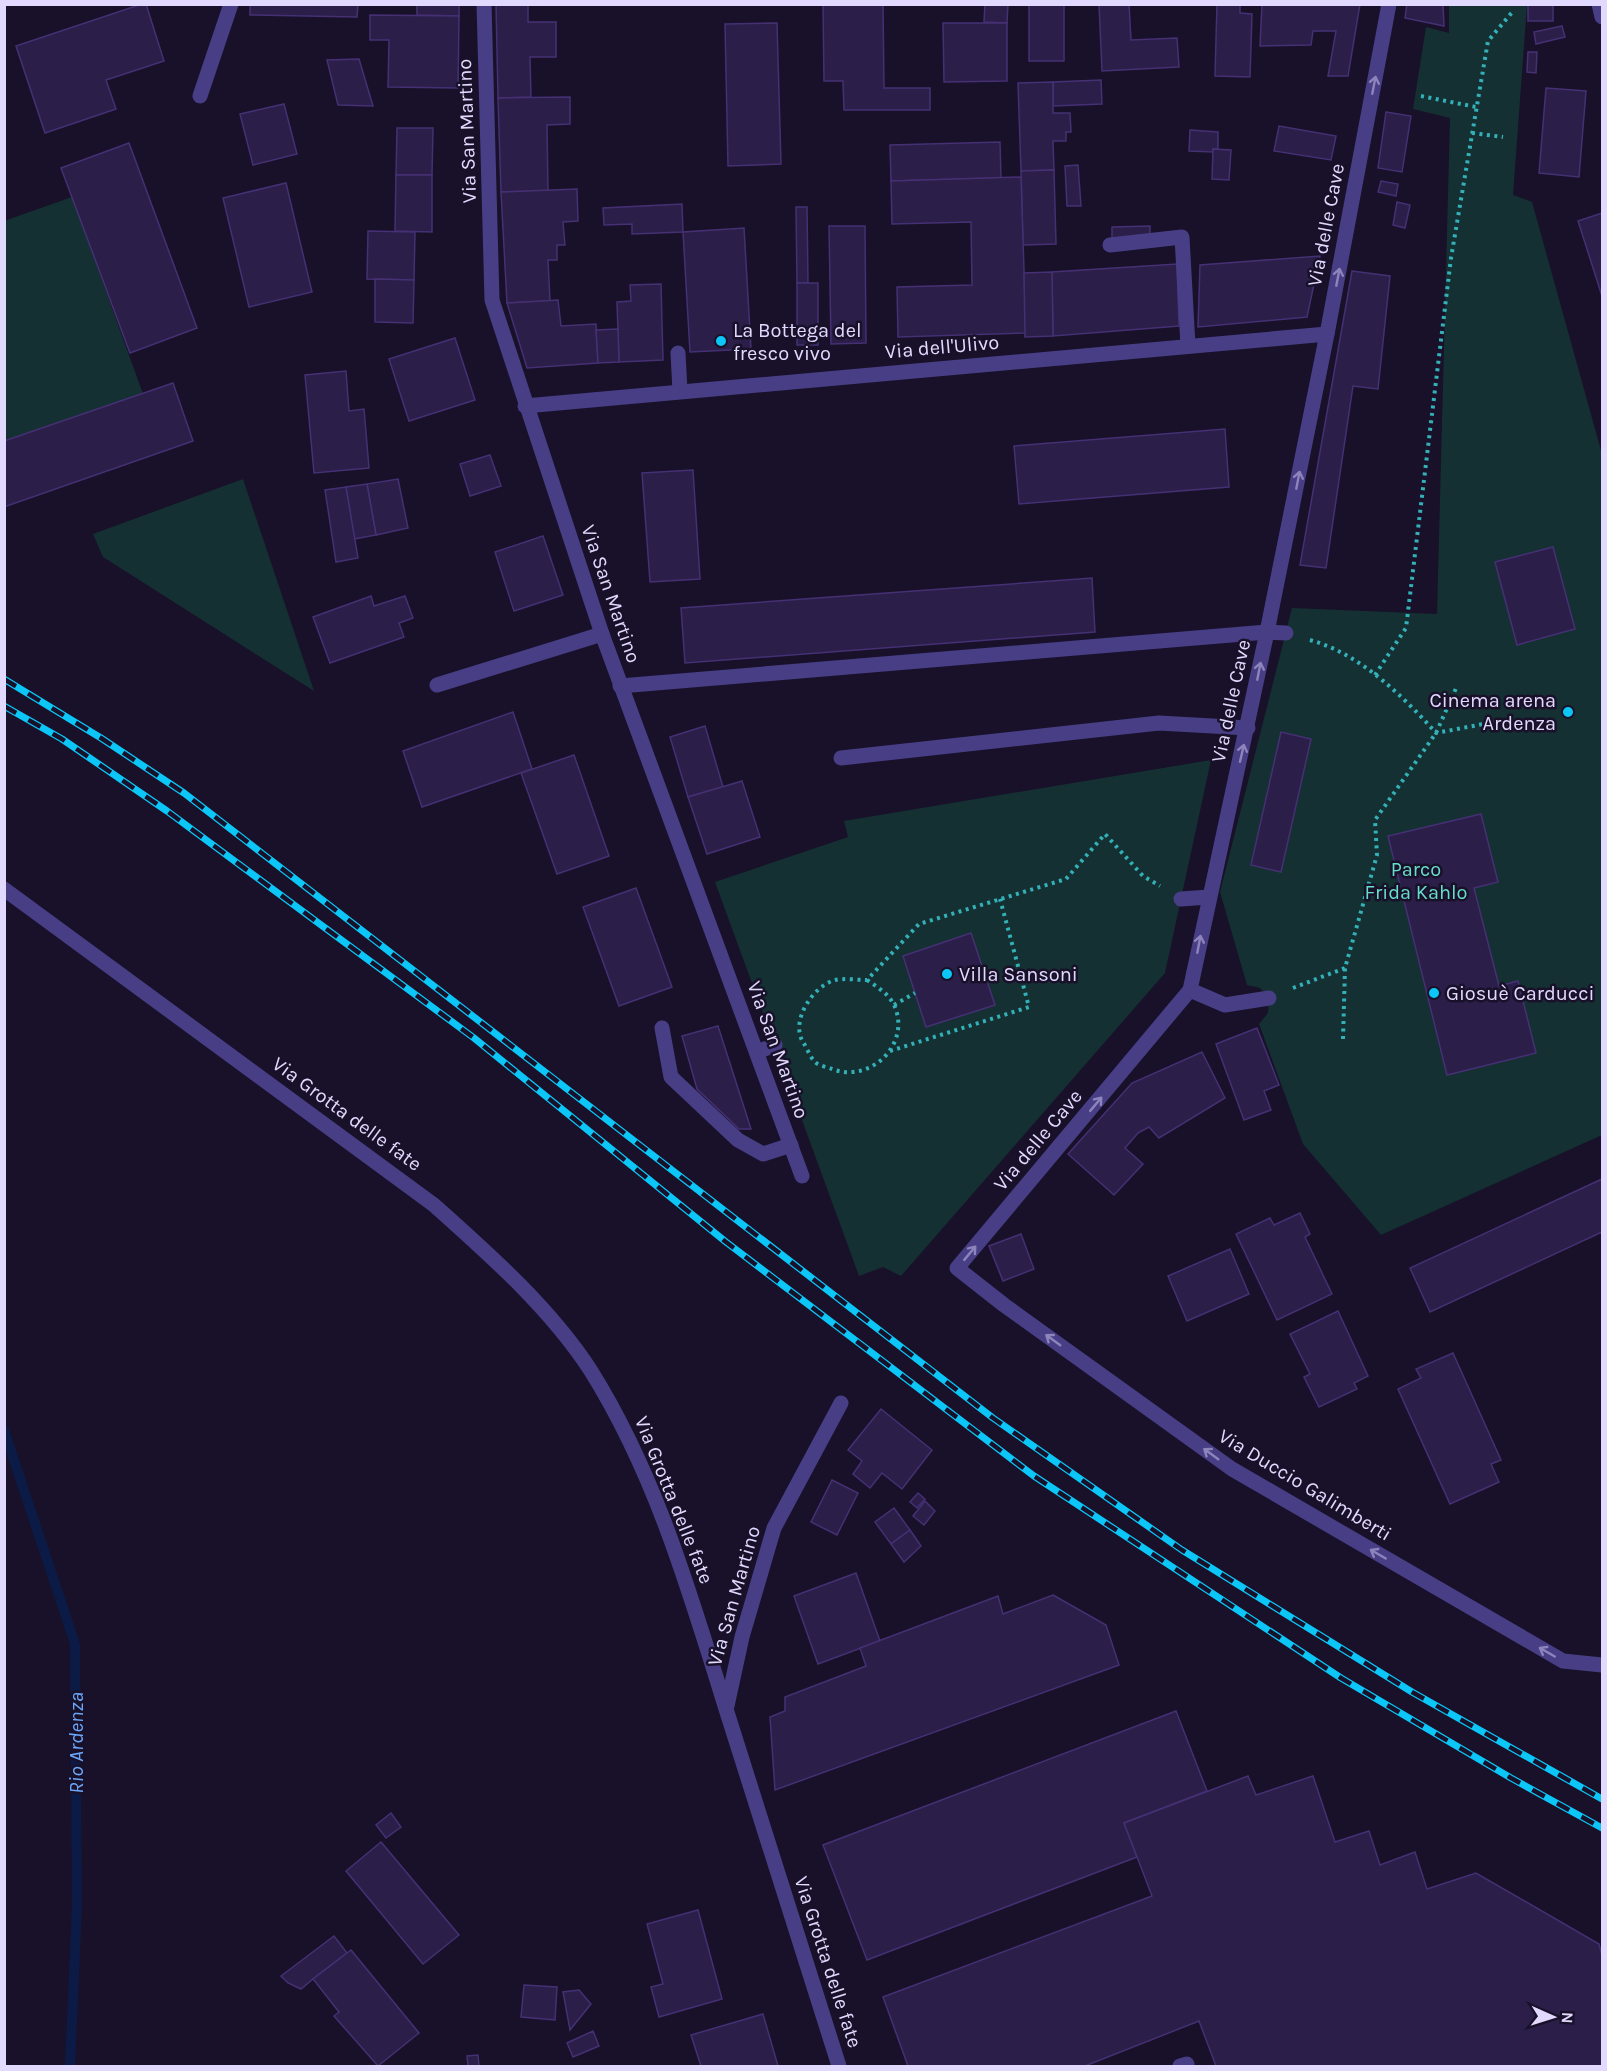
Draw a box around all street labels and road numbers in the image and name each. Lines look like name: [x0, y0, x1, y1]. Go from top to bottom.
street label: Via San Martino: [453, 58, 481, 204]
street label: Via delle Cave: [1303, 162, 1349, 288]
street label: Via dell'Ulivo: [884, 331, 1000, 363]
street label: Via San Martino: [577, 522, 645, 666]
street label: Via delle Cave: [1207, 638, 1255, 764]
street label: Via San Martino: [742, 978, 814, 1122]
street label: Via Grotta delle fate: [268, 1052, 426, 1176]
street label: Via delle Cave: [989, 1085, 1087, 1195]
street label: Via Grotta delle fate: [630, 1413, 718, 1587]
street label: Via Duccio Galimberti: [1214, 1424, 1396, 1546]
street label: Via San Martino: [703, 1523, 765, 1669]
street label: Via Grotta delle fate: [789, 1873, 867, 2051]

